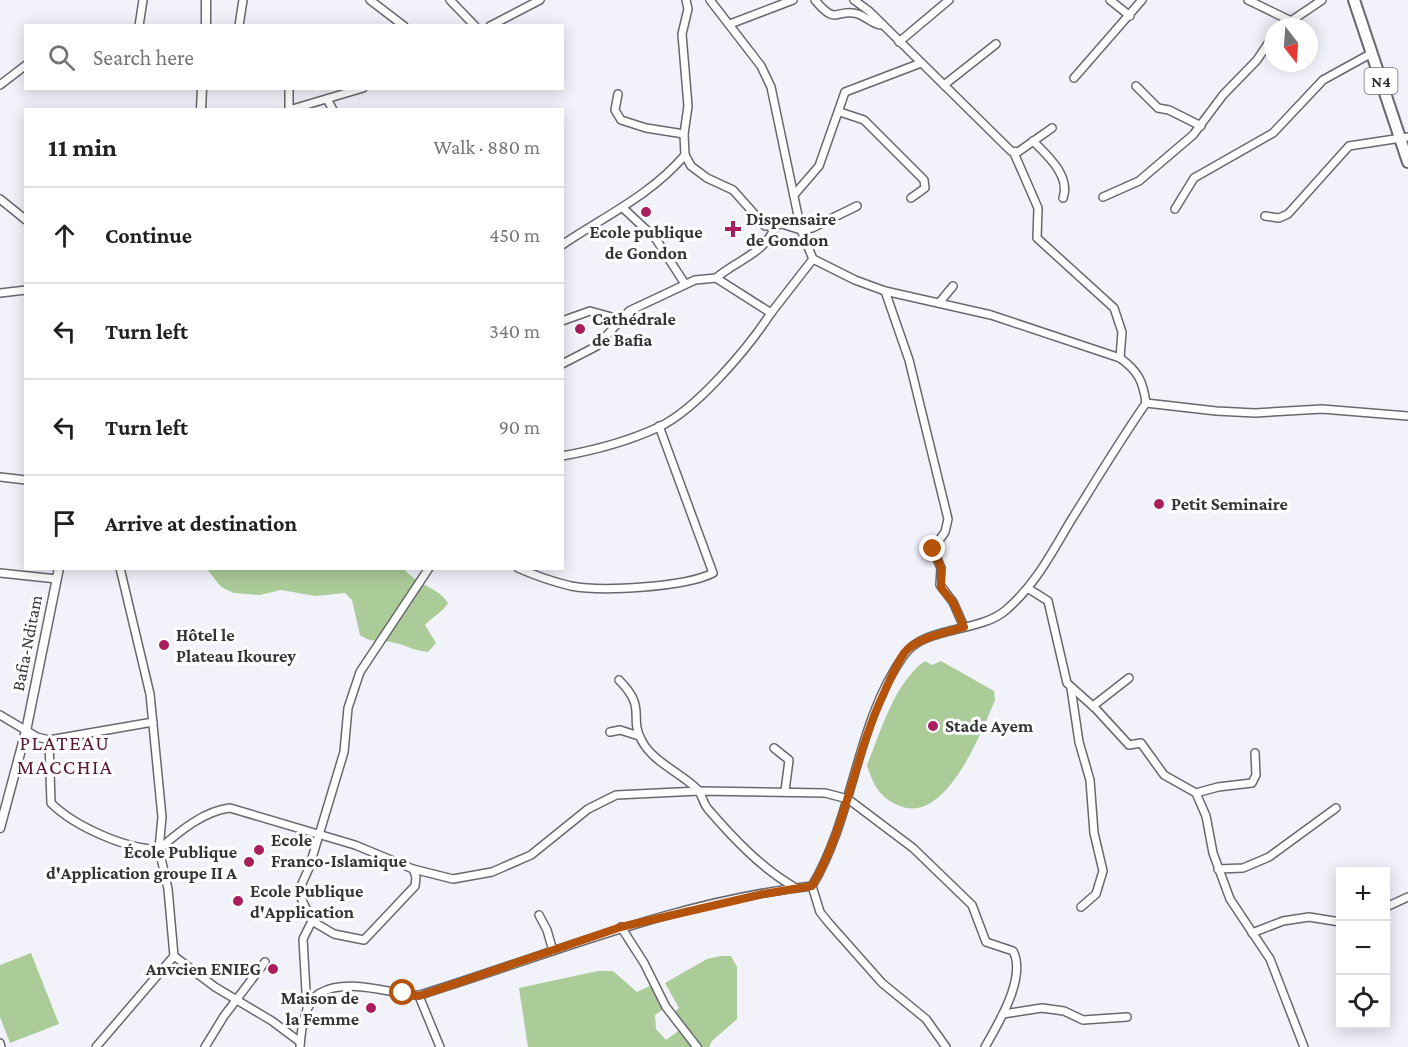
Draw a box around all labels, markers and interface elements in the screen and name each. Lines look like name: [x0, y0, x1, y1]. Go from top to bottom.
north arrow: [1264, 18, 1318, 72]
search box: [24, 24, 564, 90]
icon: search: [45, 41, 78, 74]
text: Search here: [93, 45, 194, 70]
road number: N4: [1364, 68, 1398, 94]
text: 11 min: [48, 133, 117, 162]
text: Walk · 880 m: [434, 136, 540, 158]
marker: Ecole publique de Gondon: [639, 205, 653, 219]
place label: Dispensaire de Gondon: [746, 209, 836, 250]
icon: ahead: [48, 219, 81, 252]
marker: Dispensaire de Gondon: [724, 220, 742, 238]
place label: Ecole publique de Gondon: [589, 222, 703, 263]
text: Continue: [105, 223, 192, 248]
text: 450 m: [489, 224, 540, 246]
place label: Cathédrale de Bafia: [592, 309, 676, 350]
icon: left: [48, 315, 81, 348]
text: Turn left: [105, 319, 188, 344]
text: 340 m: [489, 320, 540, 342]
marker: Cathédrale de Bafia: [573, 322, 587, 336]
icon: left: [48, 411, 81, 444]
text: Turn left: [105, 415, 188, 440]
text: 90 m: [499, 416, 540, 438]
place label: Petit Seminaire: [1171, 494, 1288, 514]
marker: Petit Seminaire: [1152, 497, 1166, 511]
icon: arrive: [48, 507, 81, 540]
text: Arrive at destination: [105, 511, 297, 536]
route end: [919, 535, 945, 561]
street label: Bafia-Nditam: [8, 593, 46, 693]
place label: Hôtel le Plateau Ikourey: [176, 625, 296, 666]
marker: Hôtel le Plateau Ikourey: [157, 638, 171, 652]
place label: Stade Ayem: [945, 716, 1034, 736]
marker: Stade Ayem: [926, 719, 940, 733]
district label: PLATEAU MACCHIA: [17, 731, 113, 779]
place label: Ecole Franco-Islamique: [271, 830, 407, 871]
place label: École Publique d'Application groupe II A: [46, 842, 237, 883]
marker: Ecole Franco-Islamique: [252, 843, 266, 857]
marker: École Publique d'Application groupe II A: [242, 855, 256, 869]
map controls: [1336, 867, 1390, 1029]
button: +: [1336, 867, 1390, 921]
place label: Ecole Publique d'Application: [250, 881, 363, 922]
marker: Ecole Publique d'Application: [231, 894, 245, 908]
button: −: [1336, 921, 1390, 975]
place label: Anvcien ENIEG: [145, 959, 261, 979]
marker: Anvcien ENIEG: [266, 962, 280, 976]
button: locate: [1336, 975, 1390, 1029]
route start: [389, 979, 415, 1005]
place label: Maison de la Femme: [281, 988, 359, 1029]
marker: Maison de la Femme: [364, 1001, 378, 1015]

